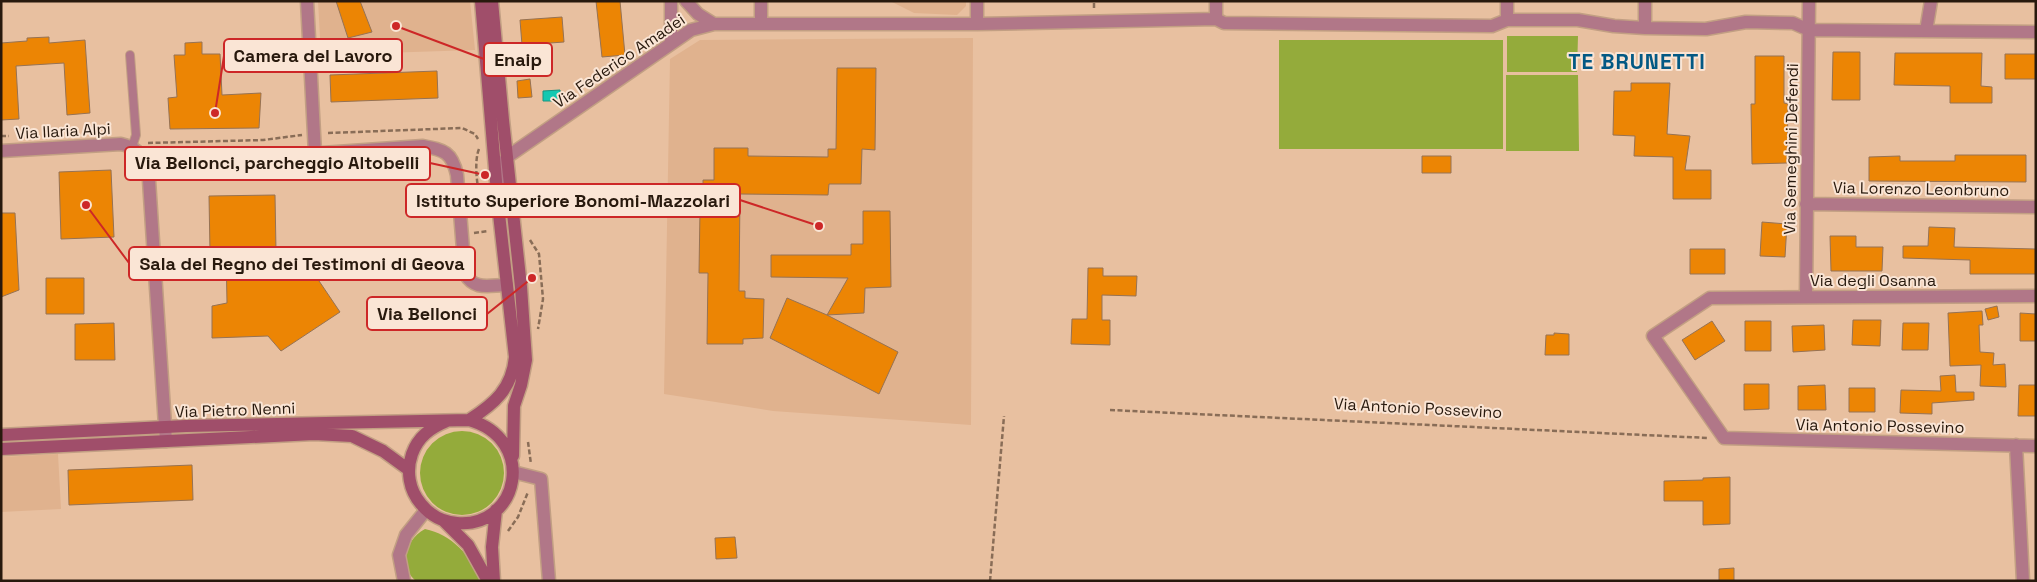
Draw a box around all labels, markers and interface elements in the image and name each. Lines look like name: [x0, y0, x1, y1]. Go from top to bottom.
street label: Via Federico Amadei: [549, 9, 689, 113]
callout: Camera del Lavoro: [224, 39, 402, 72]
callout: Enaip: [484, 43, 552, 76]
text: Camera del Lavoro: [234, 44, 392, 67]
text: Enaip: [494, 48, 542, 71]
district label: TE BRUNETTI: [1568, 48, 1706, 75]
street label: Via Semeghini Defendi: [1779, 63, 1803, 235]
street label: Via Ilaria Alpi: [15, 118, 111, 144]
callout: Via Bellonci, parcheggio Altobelli: [125, 147, 430, 180]
text: Via Bellonci, parcheggio Altobelli: [135, 151, 419, 174]
street label: Via Lorenzo Leonbruno: [1833, 177, 2009, 201]
callout: Istituto Superiore Bonomi-Mazzolari: [406, 184, 740, 217]
text: Istituto Superiore Bonomi-Mazzolari: [416, 189, 730, 212]
callout: Sala del Regno dei Testimoni di Geova: [129, 247, 475, 280]
text: Sala del Regno dei Testimoni di Geova: [139, 252, 465, 275]
street label: Via degli Osanna: [1810, 270, 1936, 291]
callout: Via Bellonci: [367, 297, 487, 330]
text: Via Bellonci: [377, 302, 477, 325]
street label: Via Antonio Possevino: [1333, 393, 1503, 423]
street label: Via Pietro Nenni: [174, 397, 296, 423]
street label: Via Antonio Possevino: [1795, 414, 1965, 438]

